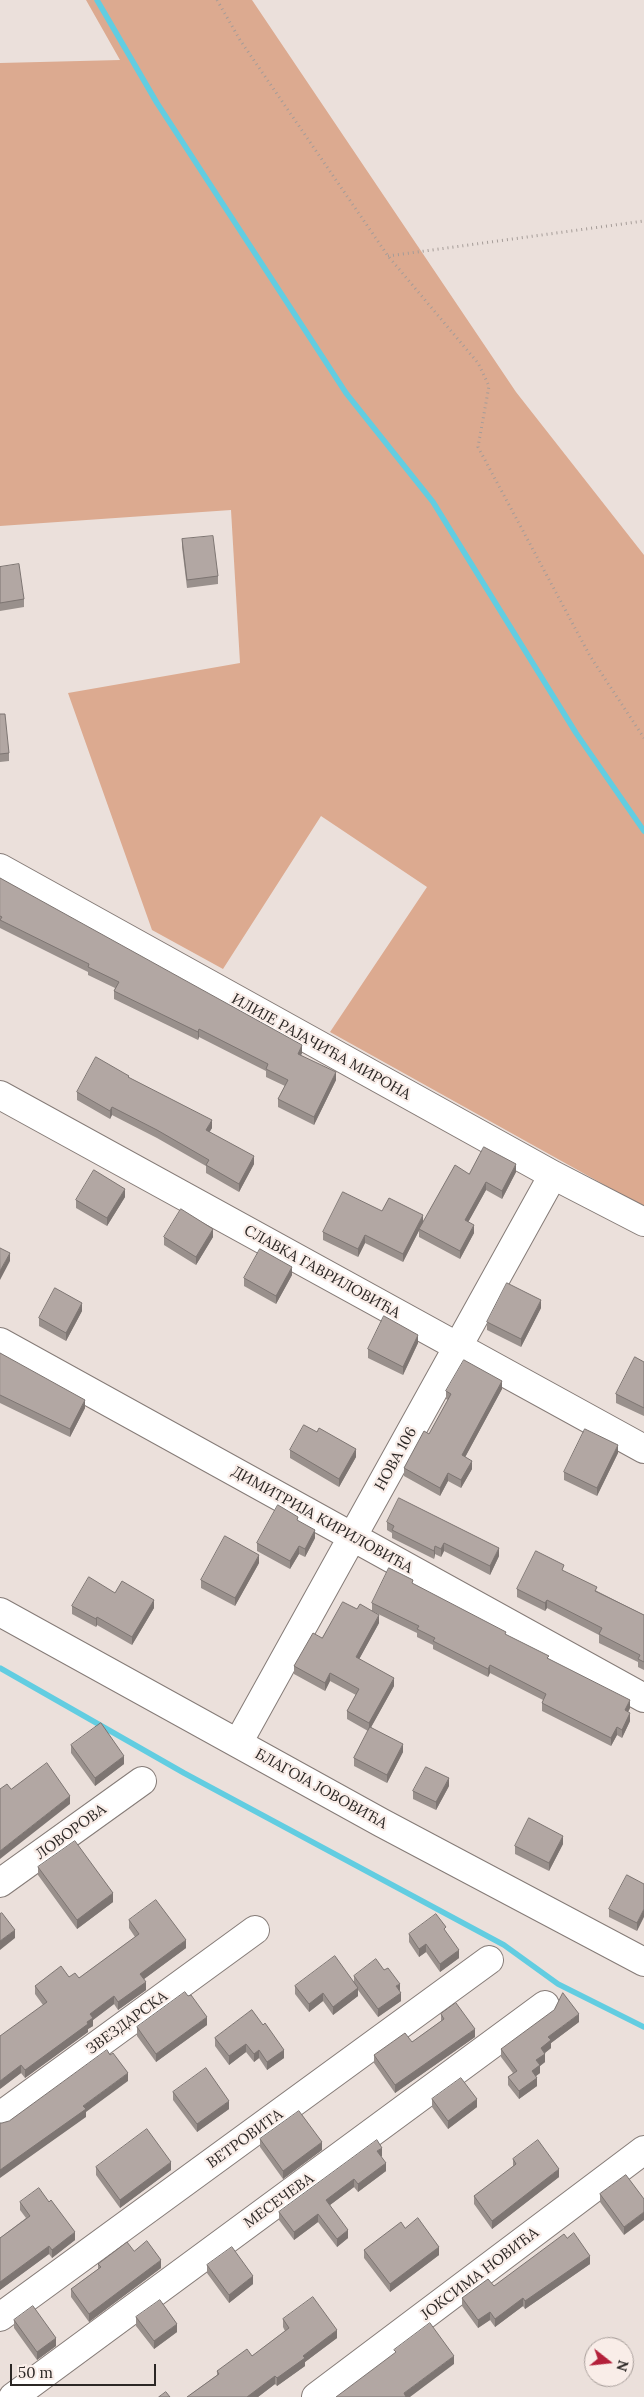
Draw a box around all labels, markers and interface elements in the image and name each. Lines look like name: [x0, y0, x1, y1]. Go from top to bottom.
street label: ИЛИЈЕ РАЈАЧИЋА МИРОНА: [228, 990, 414, 1104]
street label: СЛАВКА ГАВРИЛОВИЋА: [241, 1222, 403, 1322]
street label: НОВА 106: [371, 1424, 421, 1494]
street label: ДИМИТРИЈА КИРИЛОВИЋА: [228, 1463, 416, 1577]
street label: БЛАГОЈА ЈОВОВИЋА: [252, 1745, 390, 1833]
street label: ЛОВОРОВА: [32, 1800, 110, 1864]
street label: ЗВЕЗДАРСКА: [83, 1988, 171, 2058]
street label: ВЕТРОВИТА: [204, 2106, 286, 2172]
street label: МЕСЕЧЕВА: [241, 2170, 317, 2232]
street label: ЈОКСИМА НОВИЋА: [418, 2224, 542, 2324]
north arrow: [584, 2337, 634, 2387]
scale bar: [12, 2354, 159, 2386]
text: N: [612, 2358, 633, 2374]
text: 50 m: [18, 2363, 53, 2382]

